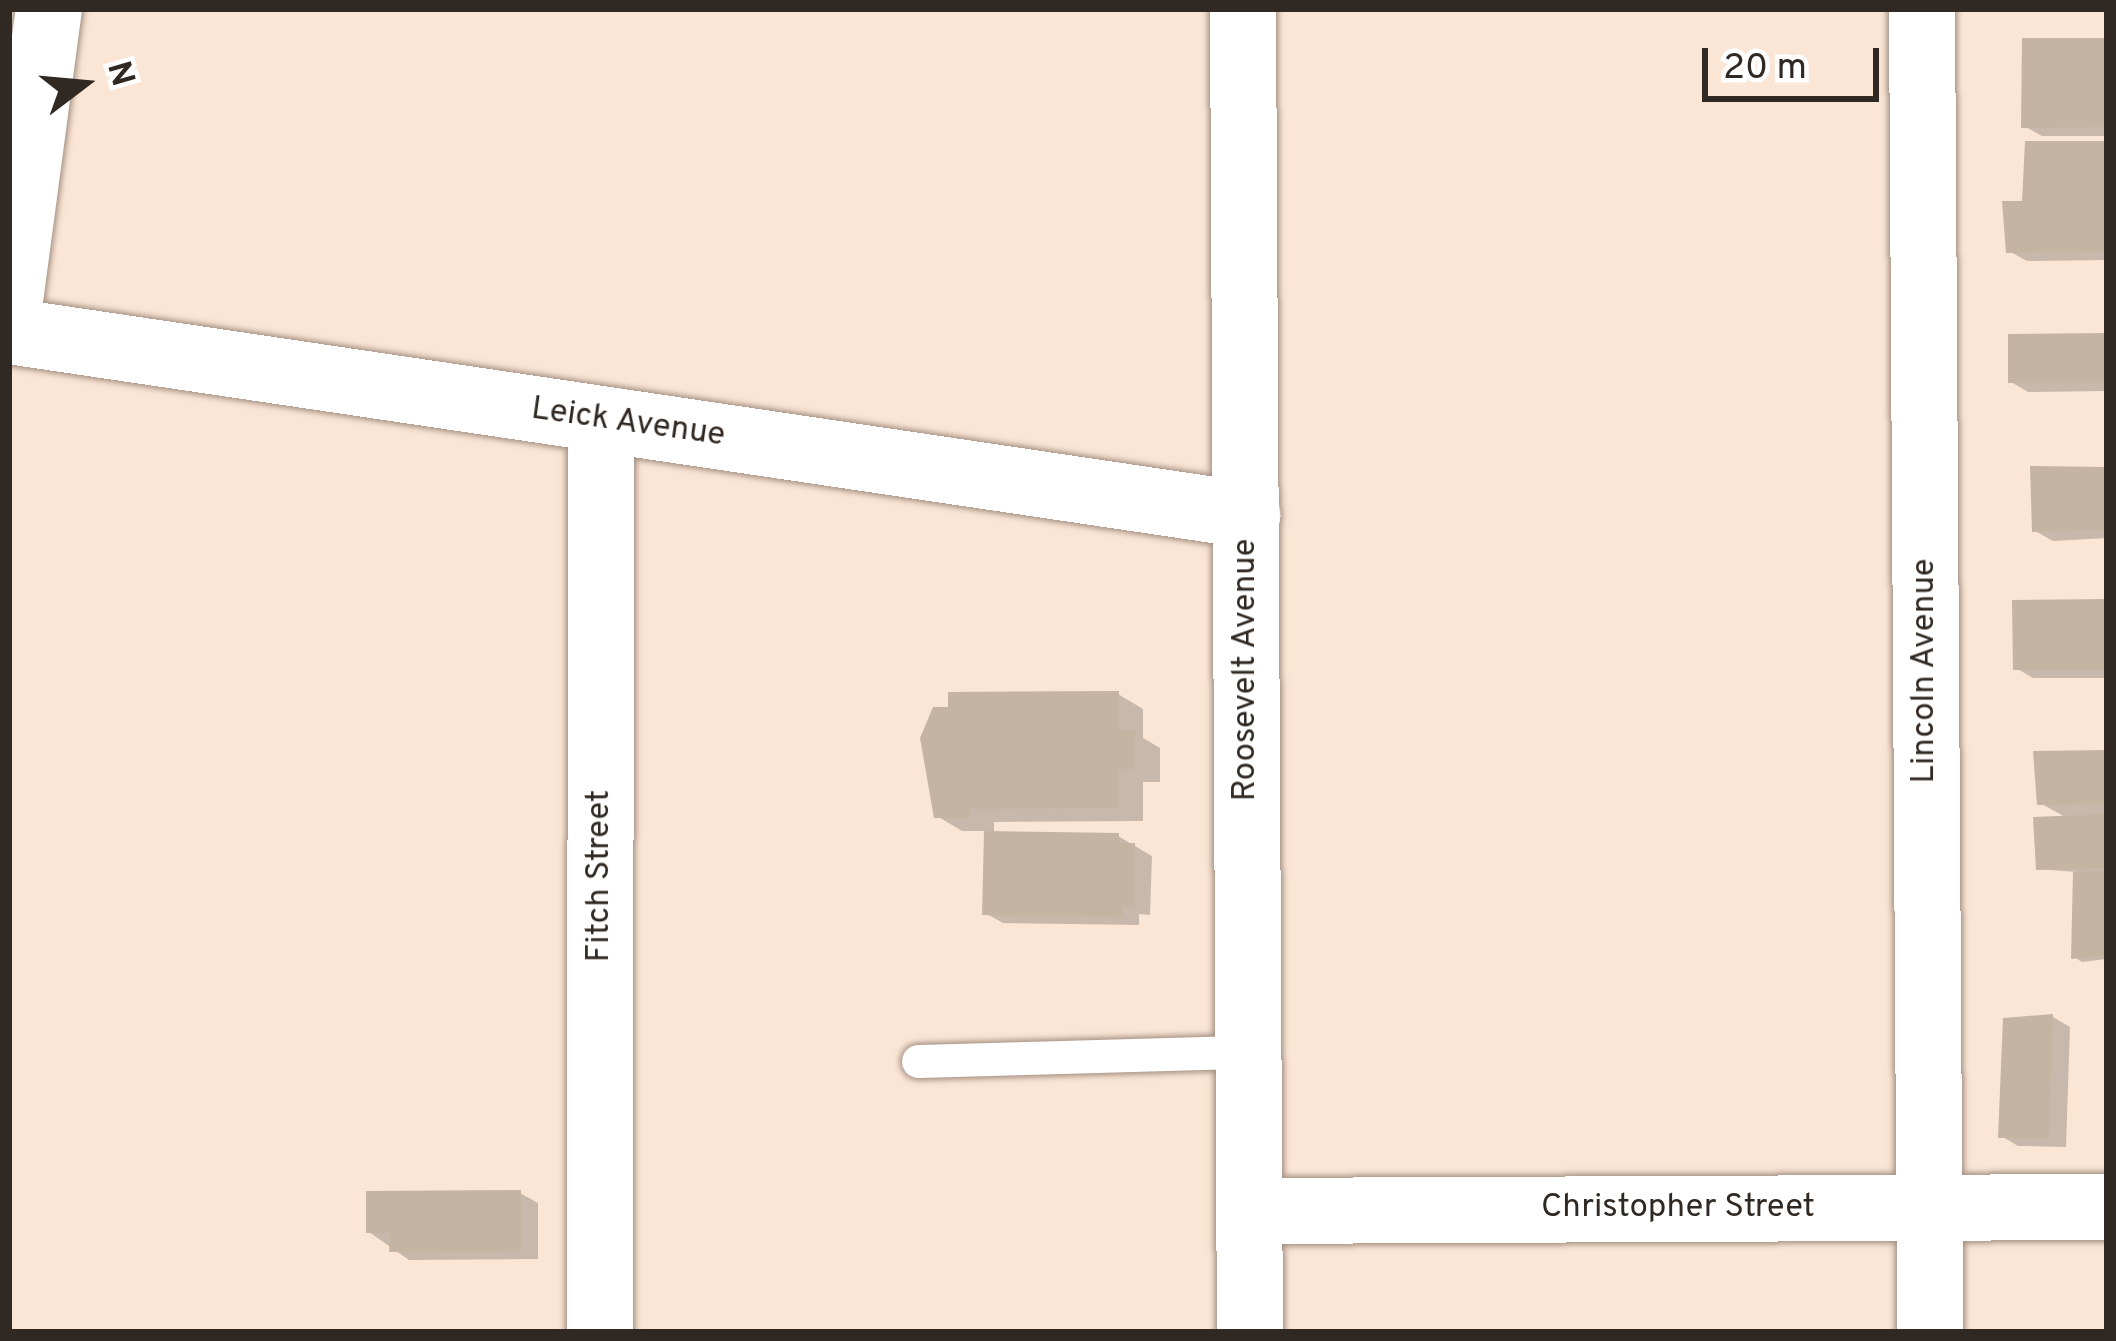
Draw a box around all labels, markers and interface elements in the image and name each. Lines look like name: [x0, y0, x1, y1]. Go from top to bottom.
north arrow: [24, 24, 144, 144]
scale bar: [1708, 24, 1885, 98]
text: 20 m: [1723, 46, 1807, 92]
text: N: [95, 57, 142, 91]
street label: Leick Avenue: [528, 391, 728, 457]
street label: Roosevelt Avenue: [1227, 538, 1267, 802]
street label: Lincoln Avenue: [1906, 558, 1946, 784]
street label: Fitch Street: [581, 790, 621, 962]
street label: Christopher Street: [1541, 1189, 1815, 1229]

